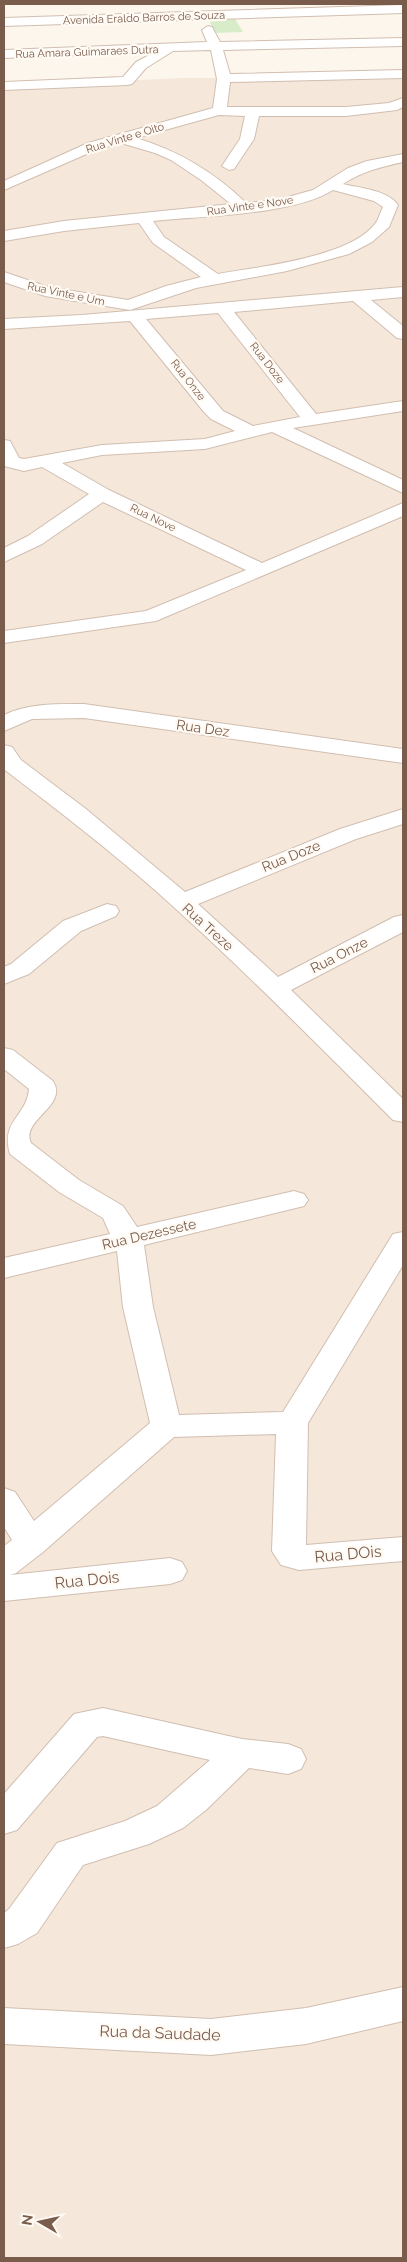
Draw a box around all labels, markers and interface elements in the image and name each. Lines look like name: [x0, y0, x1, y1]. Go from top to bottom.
street label: Avenida Eraldo Barros de Souza: [63, 9, 225, 27]
street label: Rua Amara Guimaraes Dutra: [15, 43, 159, 61]
street label: Rua Vinte e Oito: [84, 120, 166, 156]
street label: Rua Vinte e Nove: [206, 193, 295, 219]
street label: Rua Vinte e Um: [26, 279, 106, 309]
street label: Rua Doze: [247, 340, 287, 387]
street label: Rua Onze: [168, 357, 208, 404]
street label: Rua Nove: [128, 501, 178, 535]
street label: Rua Dez: [175, 716, 231, 740]
street label: Rua Doze: [259, 837, 323, 875]
street label: Rua Treze: [179, 900, 237, 954]
street label: Rua Onze: [308, 934, 370, 976]
street label: Rua Dezessete: [100, 1215, 198, 1253]
street label: Rua DOis: [314, 1542, 383, 1566]
street label: Rua Dois: [54, 1567, 120, 1593]
street label: Rua da Saudade: [99, 2021, 221, 2045]
north arrow: [15, 2197, 65, 2247]
text: N: [18, 2213, 36, 2226]

